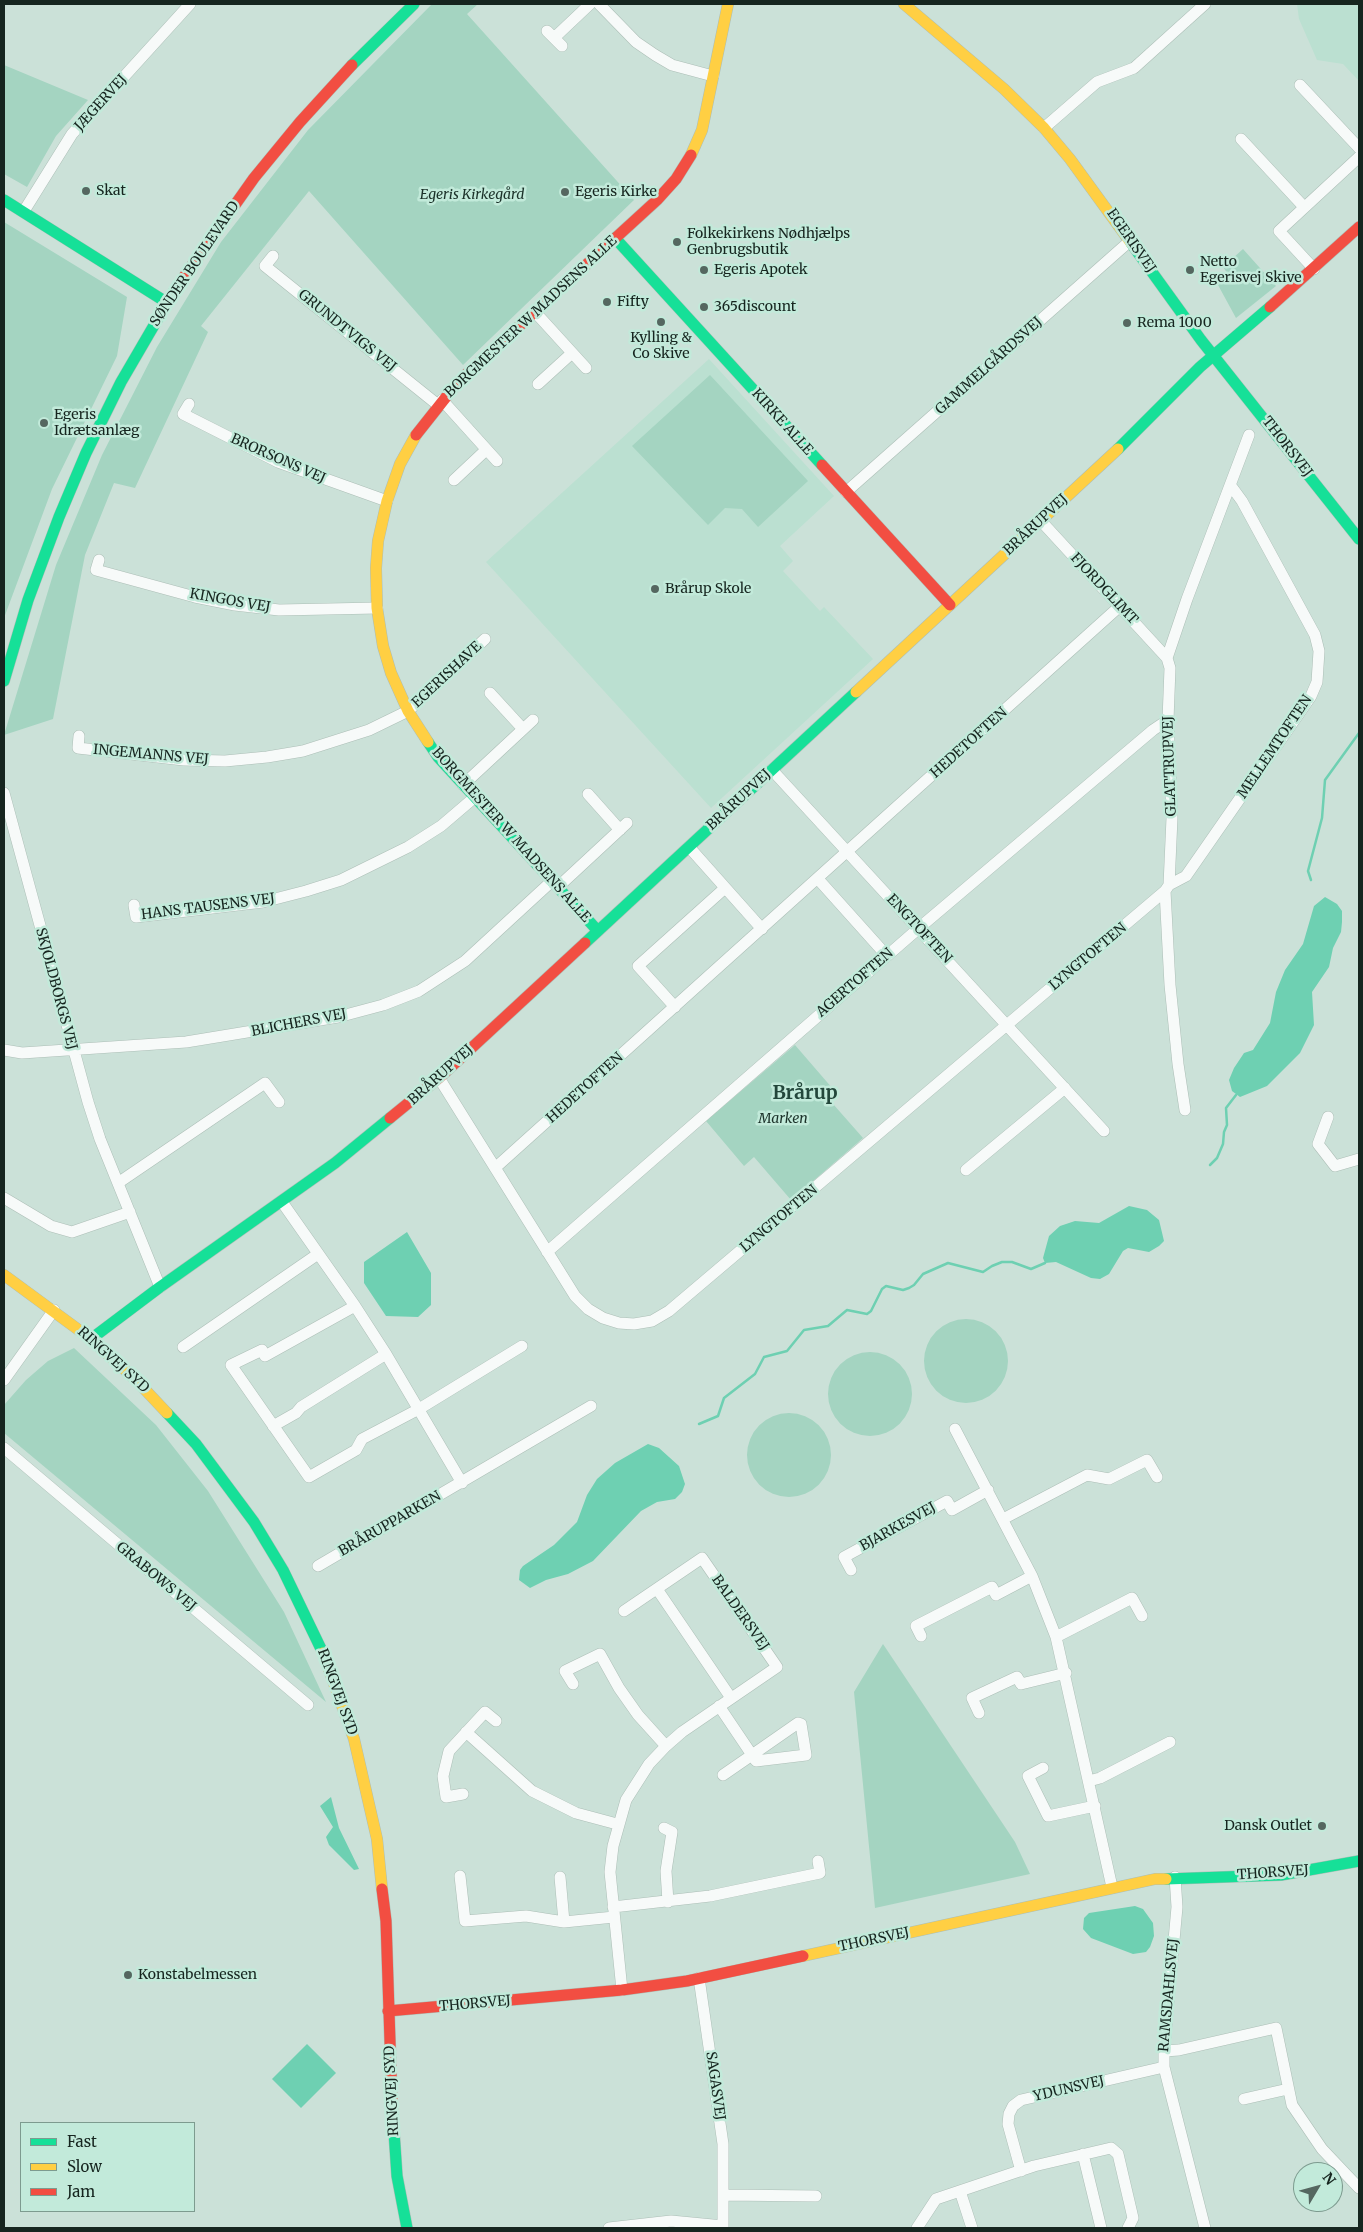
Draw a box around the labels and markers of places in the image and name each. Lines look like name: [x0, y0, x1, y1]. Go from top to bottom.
place label: Skat: [96, 183, 126, 199]
place label: Egeris Kirke: [575, 184, 657, 200]
marker: Skat: [80, 185, 92, 197]
marker: Egeris Kirke: [559, 186, 571, 198]
place label: Folkekirkens Nødhjælps Genbrugsbutik: [687, 226, 850, 258]
marker: Folkekirkens Nødhjælps Genbrugsbutik: [671, 236, 683, 248]
place label: Netto Egerisvej Skive: [1200, 254, 1302, 286]
place label: Egeris Apotek: [714, 262, 808, 278]
marker: Egeris Apotek: [698, 264, 710, 276]
marker: Netto Egerisvej Skive: [1184, 264, 1196, 276]
place label: Fifty: [617, 294, 649, 310]
marker: Fifty: [601, 296, 613, 308]
place label: 365discount: [714, 299, 796, 315]
marker: 365discount: [698, 301, 710, 313]
place label: Rema 1000: [1137, 315, 1212, 331]
marker: Kylling & Co Skive: [655, 316, 667, 328]
marker: Rema 1000: [1121, 317, 1133, 329]
place label: Kylling & Co Skive: [630, 330, 692, 362]
place label: Egeris Idrætsanlæg: [54, 407, 139, 440]
marker: Egeris Idrætsanlæg: [38, 417, 50, 429]
place label: Brårup Skole: [665, 581, 751, 597]
marker: Brårup Skole: [649, 583, 661, 595]
place label: Dansk Outlet: [1224, 1818, 1312, 1834]
marker: Dansk Outlet: [1316, 1820, 1328, 1832]
place label: Konstabelmessen: [138, 1967, 257, 1983]
marker: Konstabelmessen: [122, 1969, 134, 1981]

